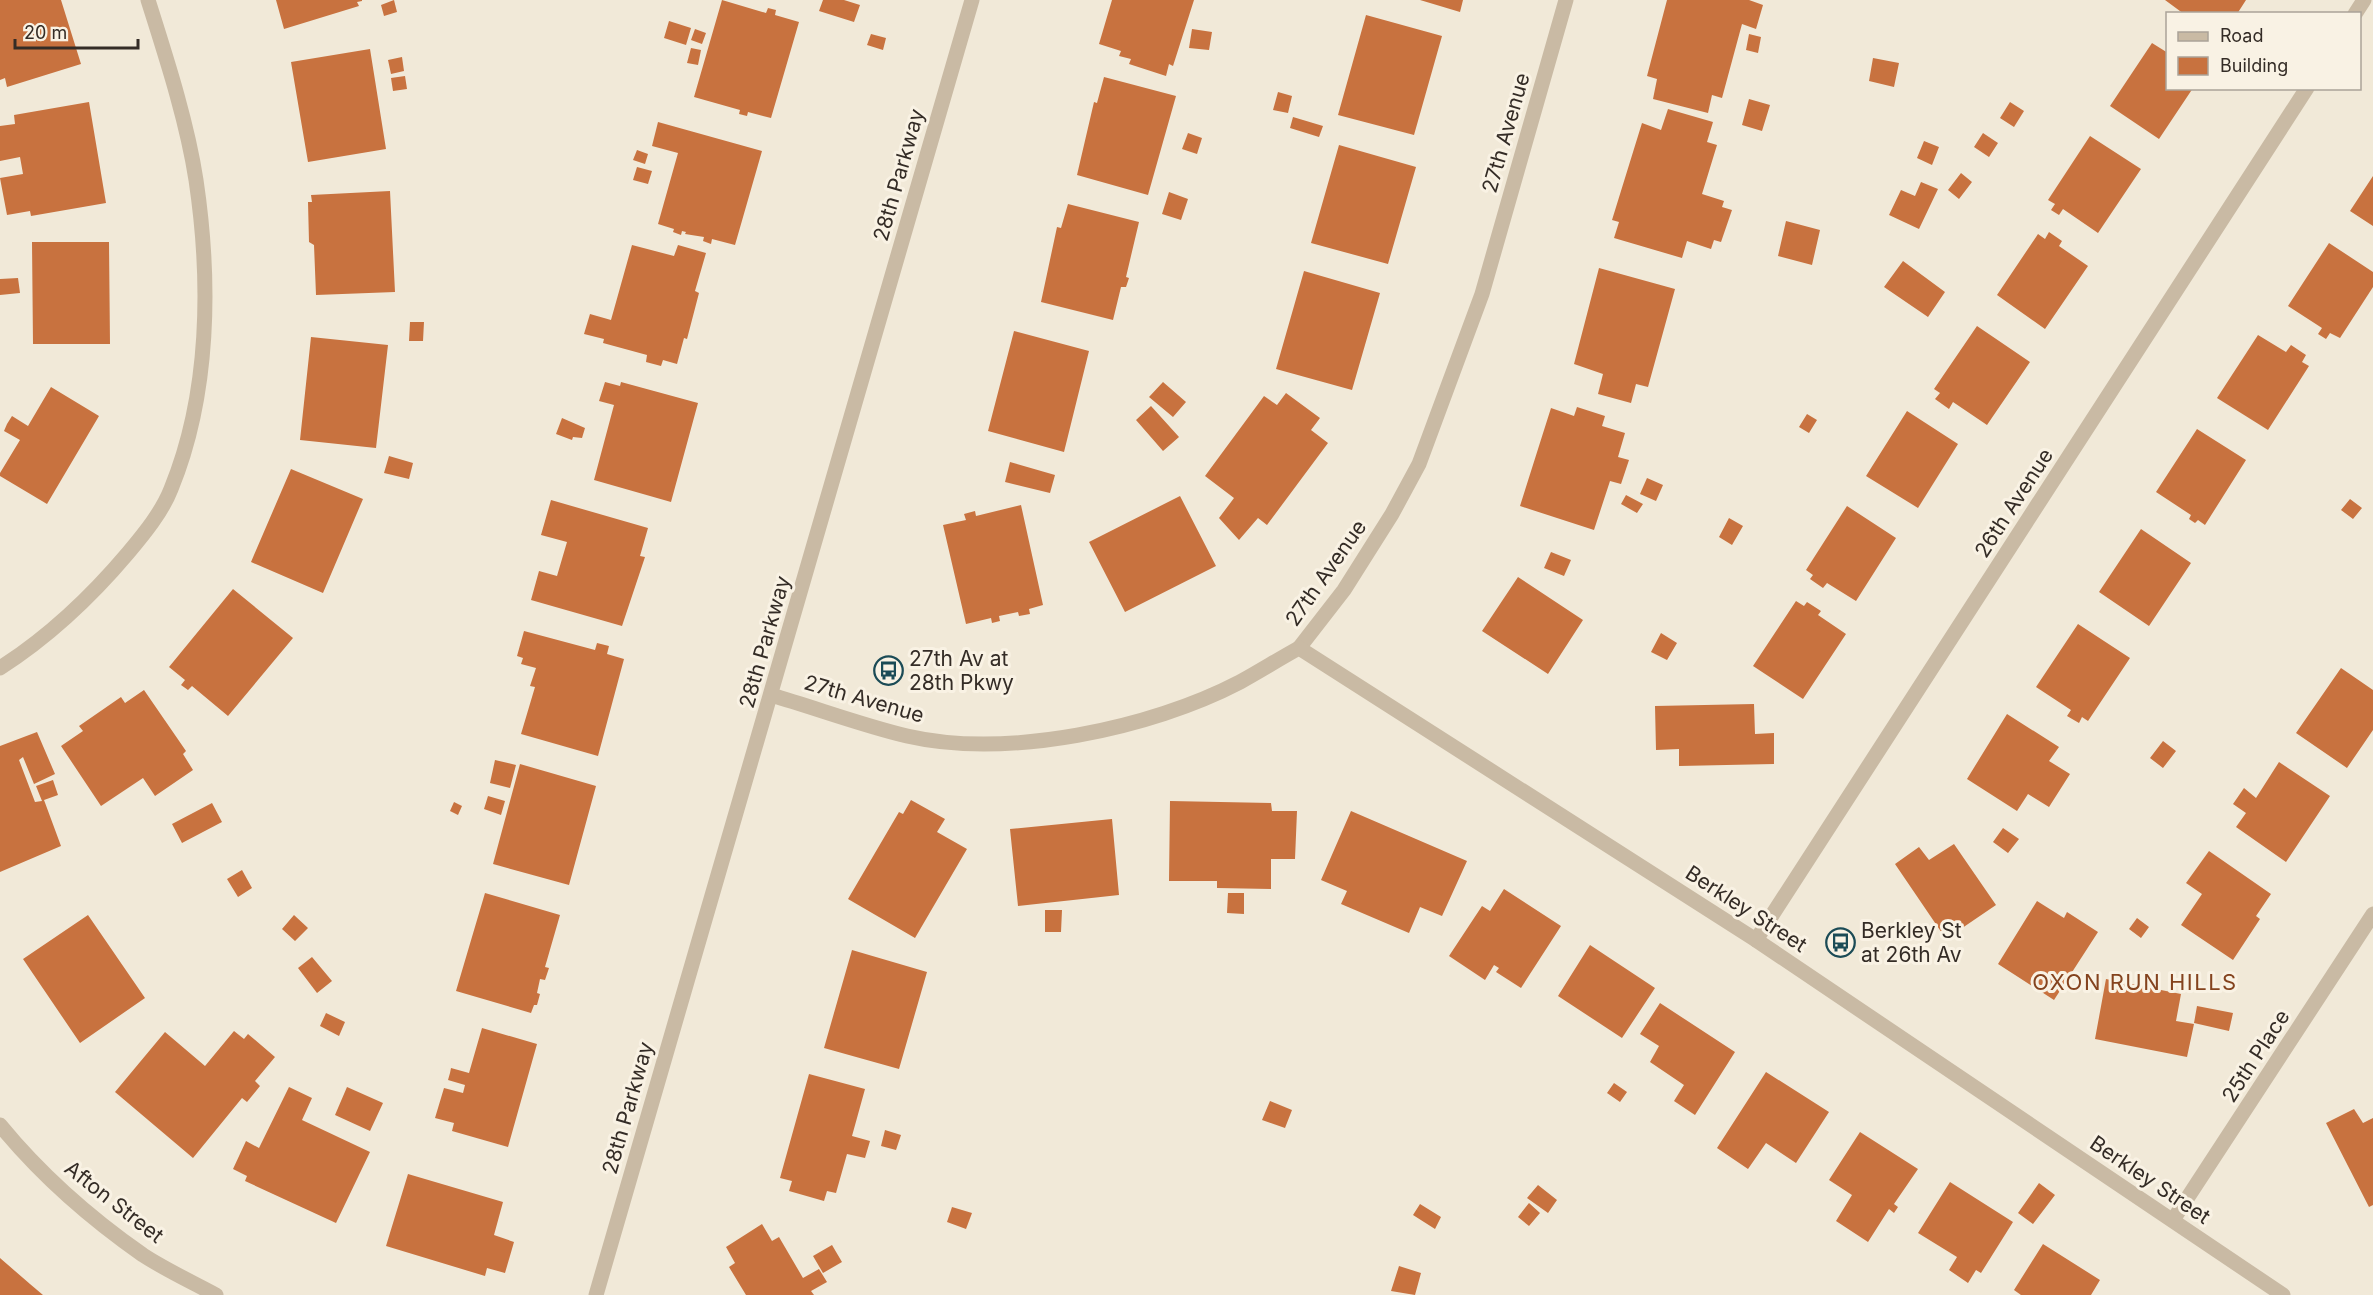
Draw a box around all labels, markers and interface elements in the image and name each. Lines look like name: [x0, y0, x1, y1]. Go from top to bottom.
scale bar: [15, 12, 138, 50]
legend: [2166, 12, 2361, 90]
text: 20 m: [24, 22, 67, 43]
text: Road: [2220, 25, 2263, 46]
text: Building: [2220, 55, 2288, 76]
street label: 27th Avenue: [1476, 70, 1535, 196]
street label: 28th Parkway: [868, 106, 929, 244]
street label: 26th Avenue: [1969, 444, 2058, 562]
street label: 27th Avenue: [1280, 515, 1371, 631]
street label: 28th Parkway: [734, 573, 795, 711]
place label: 27th Av at 28th Pkwy: [909, 646, 1014, 695]
bus stop icon: 27th Av at 28th Pkwy: [872, 655, 904, 687]
street label: 27th Avenue: [801, 669, 927, 728]
street label: Berkley Street: [1681, 860, 1812, 957]
place label: Berkley St at 26th Av: [1861, 918, 1962, 967]
bus stop icon: Berkley St at 26th Av: [1824, 927, 1856, 959]
district label: OXON RUN HILLS: [2032, 969, 2238, 995]
street label: 25th Place: [2216, 1005, 2295, 1107]
street label: 28th Parkway: [597, 1039, 658, 1177]
street label: Berkley Street: [2085, 1130, 2215, 1229]
street label: Afton Street: [60, 1155, 169, 1248]

